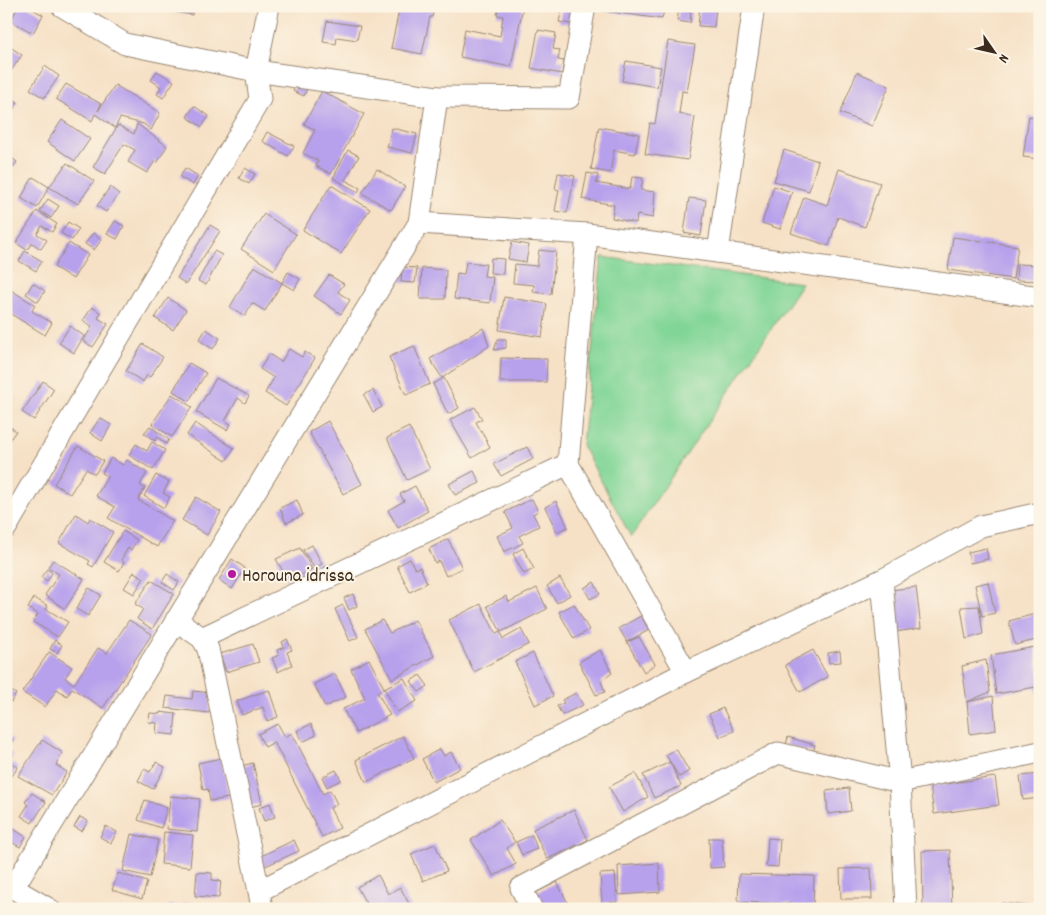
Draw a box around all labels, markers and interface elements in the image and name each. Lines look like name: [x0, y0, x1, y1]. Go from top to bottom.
north arrow: [968, 28, 1018, 78]
text: N: [993, 50, 1013, 67]
place label: Horouna idrissa: [242, 564, 355, 591]
marker: Horouna idrissa: [226, 568, 238, 580]

